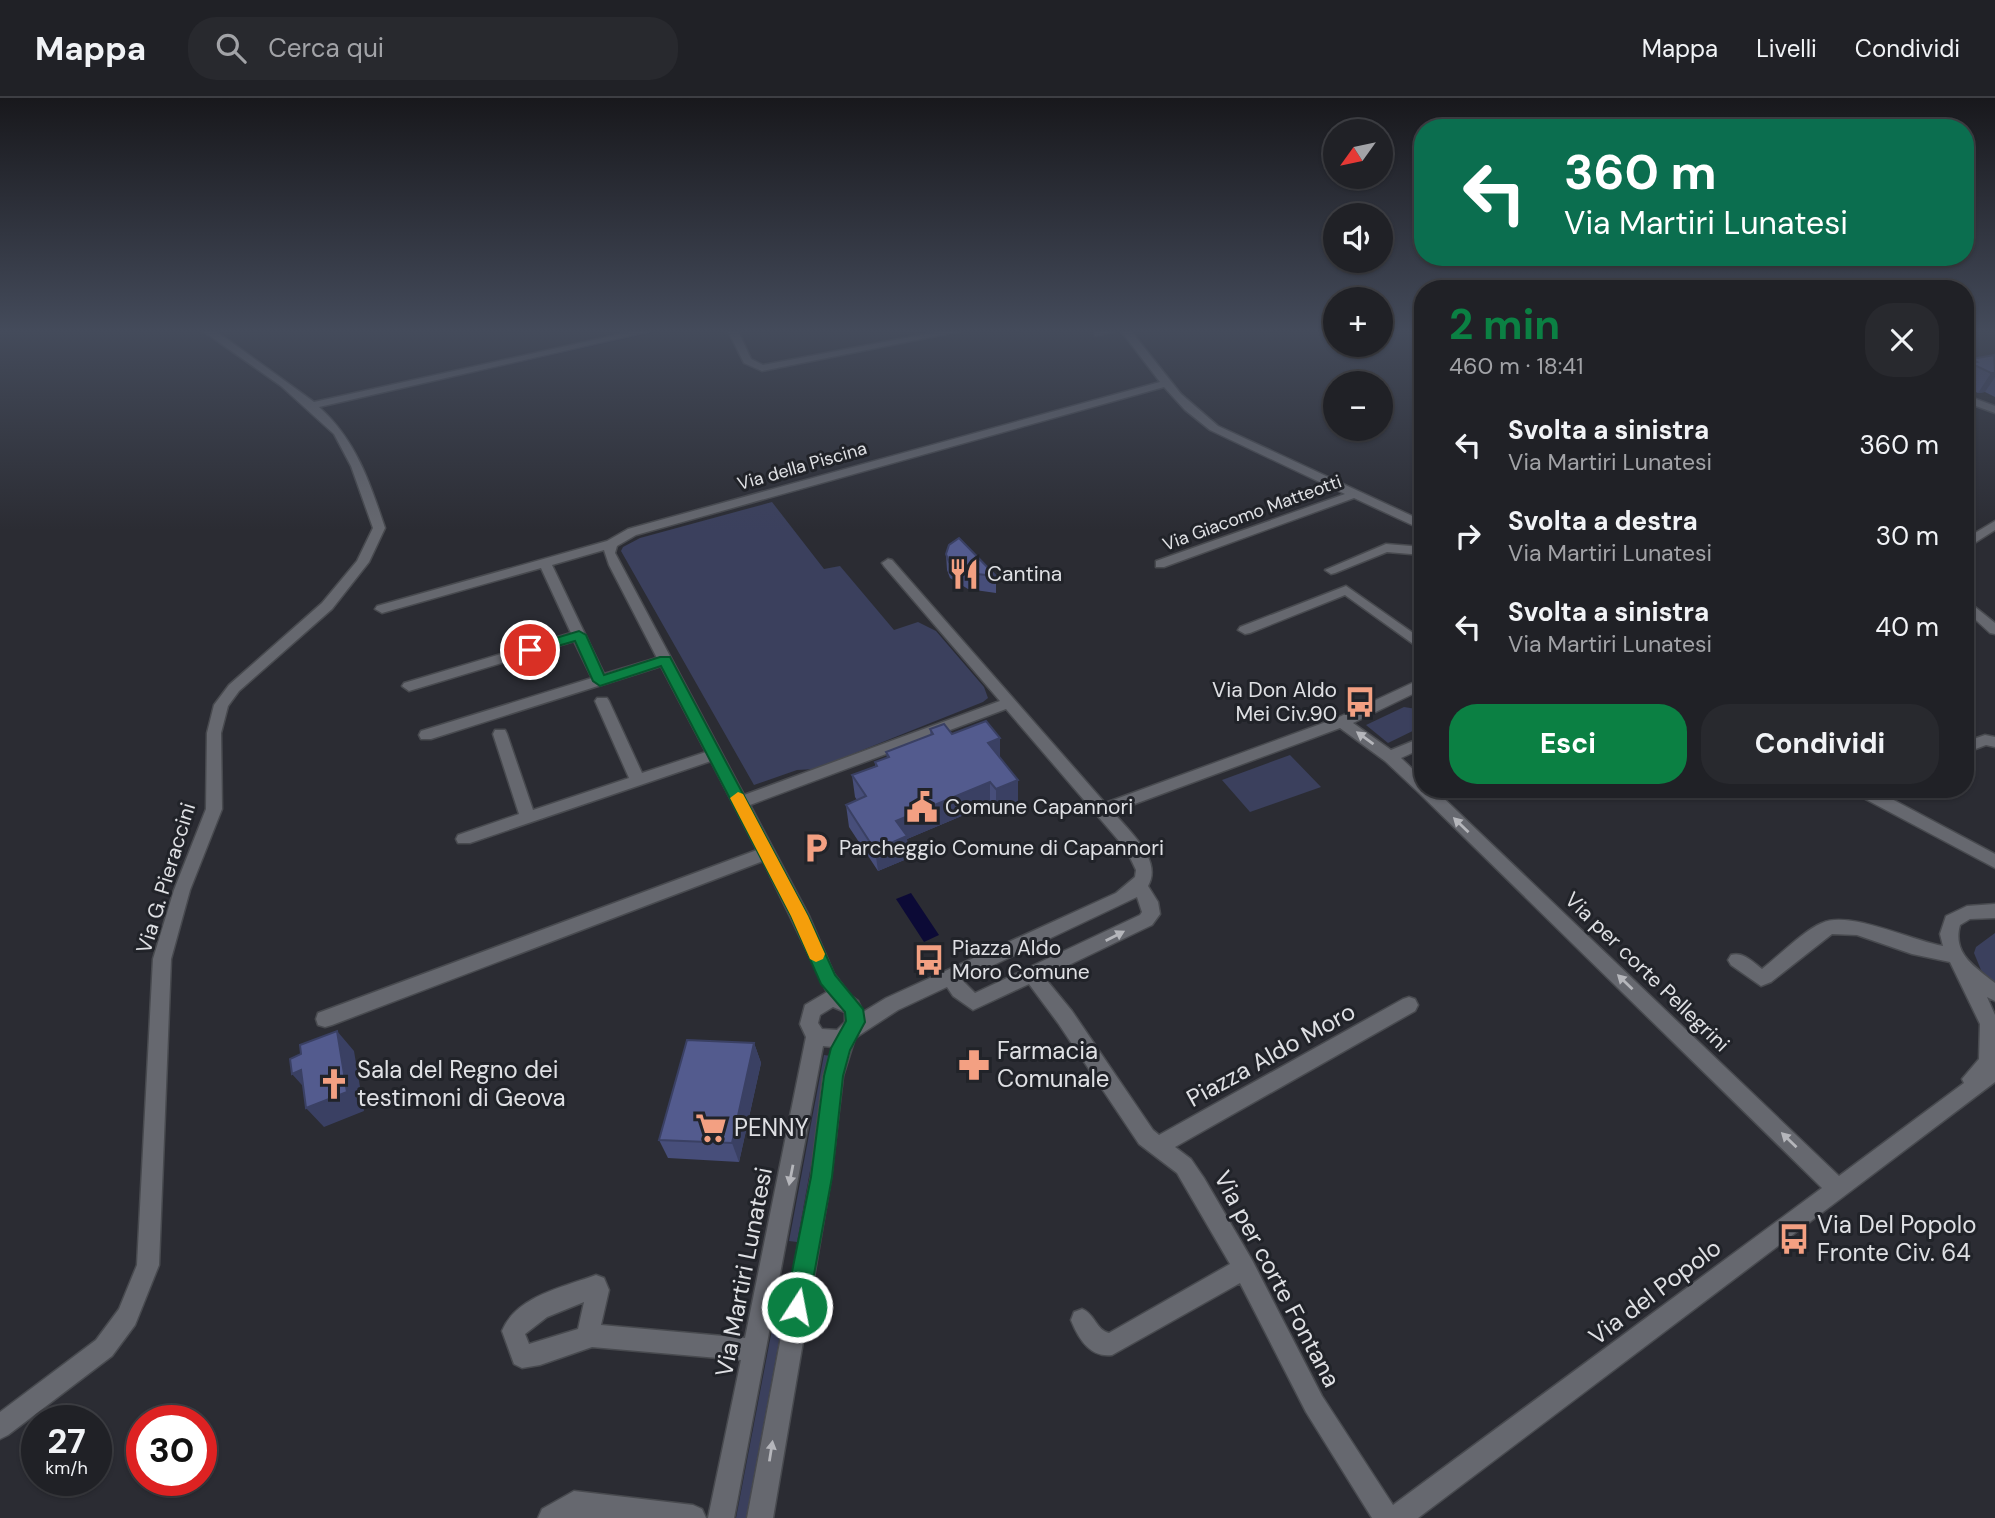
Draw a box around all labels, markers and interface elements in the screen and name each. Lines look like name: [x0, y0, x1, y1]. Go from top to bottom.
search box: [188, 17, 678, 80]
text: Mappa: [35, 27, 146, 70]
icon: search: [212, 29, 250, 67]
text: Cerca qui: [268, 31, 384, 65]
text: Mappa: [1642, 33, 1718, 64]
text: Livelli: [1756, 33, 1817, 64]
text: Condividi: [1855, 33, 1960, 64]
north arrow: [1323, 119, 1393, 189]
map controls: [1323, 119, 1393, 441]
text: 360 m: [1564, 140, 1717, 204]
icon: left: [1449, 147, 1540, 238]
text: Via Martiri Lunatesi: [1564, 202, 1848, 244]
button: sound: [1323, 203, 1393, 273]
button: +: [1323, 287, 1393, 357]
text: 2 min: [1449, 297, 1560, 352]
button: close: [1865, 303, 1939, 377]
text: 460 m · 18:41: [1449, 351, 1583, 381]
button: −: [1323, 371, 1393, 441]
text: Svolta a sinistra: [1508, 413, 1709, 447]
icon: left: [1449, 426, 1487, 464]
text: 360 m: [1859, 428, 1939, 462]
street label: Via della Piscina: [734, 436, 870, 496]
text: Via Martiri Lunatesi: [1508, 447, 1712, 477]
street label: Via Giacomo Matteotti: [1159, 469, 1345, 557]
text: Svolta a destra: [1508, 504, 1698, 538]
icon: right: [1449, 517, 1487, 555]
text: 30 m: [1876, 519, 1939, 553]
text: Via Martiri Lunatesi: [1508, 538, 1712, 568]
restaurant icon: Cantina: [947, 557, 981, 591]
place label: Cantina: [987, 560, 1062, 588]
text: Svolta a sinistra: [1508, 595, 1709, 629]
icon: left: [1449, 608, 1487, 646]
text: 40 m: [1875, 610, 1939, 644]
pin: [500, 620, 560, 680]
text: Via Martiri Lunatesi: [1508, 629, 1712, 659]
icon: arrive: [511, 631, 549, 669]
place label: Via Don Aldo Mei Civ.90: [1212, 676, 1337, 728]
bus stop icon: Via Don Aldo Mei Civ.90: [1343, 685, 1377, 719]
button: Esci: [1449, 704, 1687, 784]
button: Condividi: [1701, 704, 1939, 784]
one-way arrow: [1356, 732, 1374, 746]
public building icon: Comune Capannori: [905, 790, 939, 824]
place label: Comune Capannori: [945, 793, 1133, 821]
street label: Via G. Pieraccini: [130, 799, 202, 957]
one-way arrow: [1453, 817, 1470, 833]
parking icon: Parcheggio Comune di Capannori: [799, 831, 833, 865]
place label: Parcheggio Comune di Capannori: [839, 834, 1164, 862]
street label: Via per corte Pellegrini: [1559, 886, 1735, 1058]
one-way arrow: [1105, 931, 1125, 943]
place label: Piazza Aldo Moro Comune: [952, 934, 1090, 986]
bus stop icon: Piazza Aldo Moro Comune: [912, 943, 946, 977]
one-way arrow: [1616, 974, 1633, 991]
street label: Piazza Aldo Moro: [1181, 995, 1361, 1114]
place label: Farmacia Comunale: [997, 1035, 1109, 1094]
pharmacy icon: Farmacia Comunale: [957, 1048, 991, 1082]
place label: Sala del Regno dei testimoni di Geova: [357, 1054, 566, 1113]
church icon: Sala del Regno dei testimoni di Geova: [317, 1067, 351, 1101]
supermarket icon: PENNY: [694, 1111, 728, 1145]
place label: PENNY: [734, 1112, 809, 1143]
one-way arrow: [1780, 1132, 1797, 1149]
street label: Via Martiri Lunatesi: [708, 1164, 779, 1379]
one-way arrow: [785, 1164, 796, 1186]
street label: Via per corte Fontana: [1207, 1165, 1348, 1392]
place label: Via Del Popolo Fronte Civ. 64: [1817, 1209, 1976, 1268]
bus stop icon: Via Del Popolo Fronte Civ. 64: [1777, 1222, 1811, 1256]
street label: Via del Popolo: [1582, 1232, 1727, 1352]
position arrow: [760, 1270, 834, 1344]
speed limit sign: 30: [126, 1405, 217, 1496]
text: 27: [47, 1418, 86, 1464]
one-way arrow: [766, 1440, 777, 1462]
text: km/h: [45, 1456, 88, 1480]

